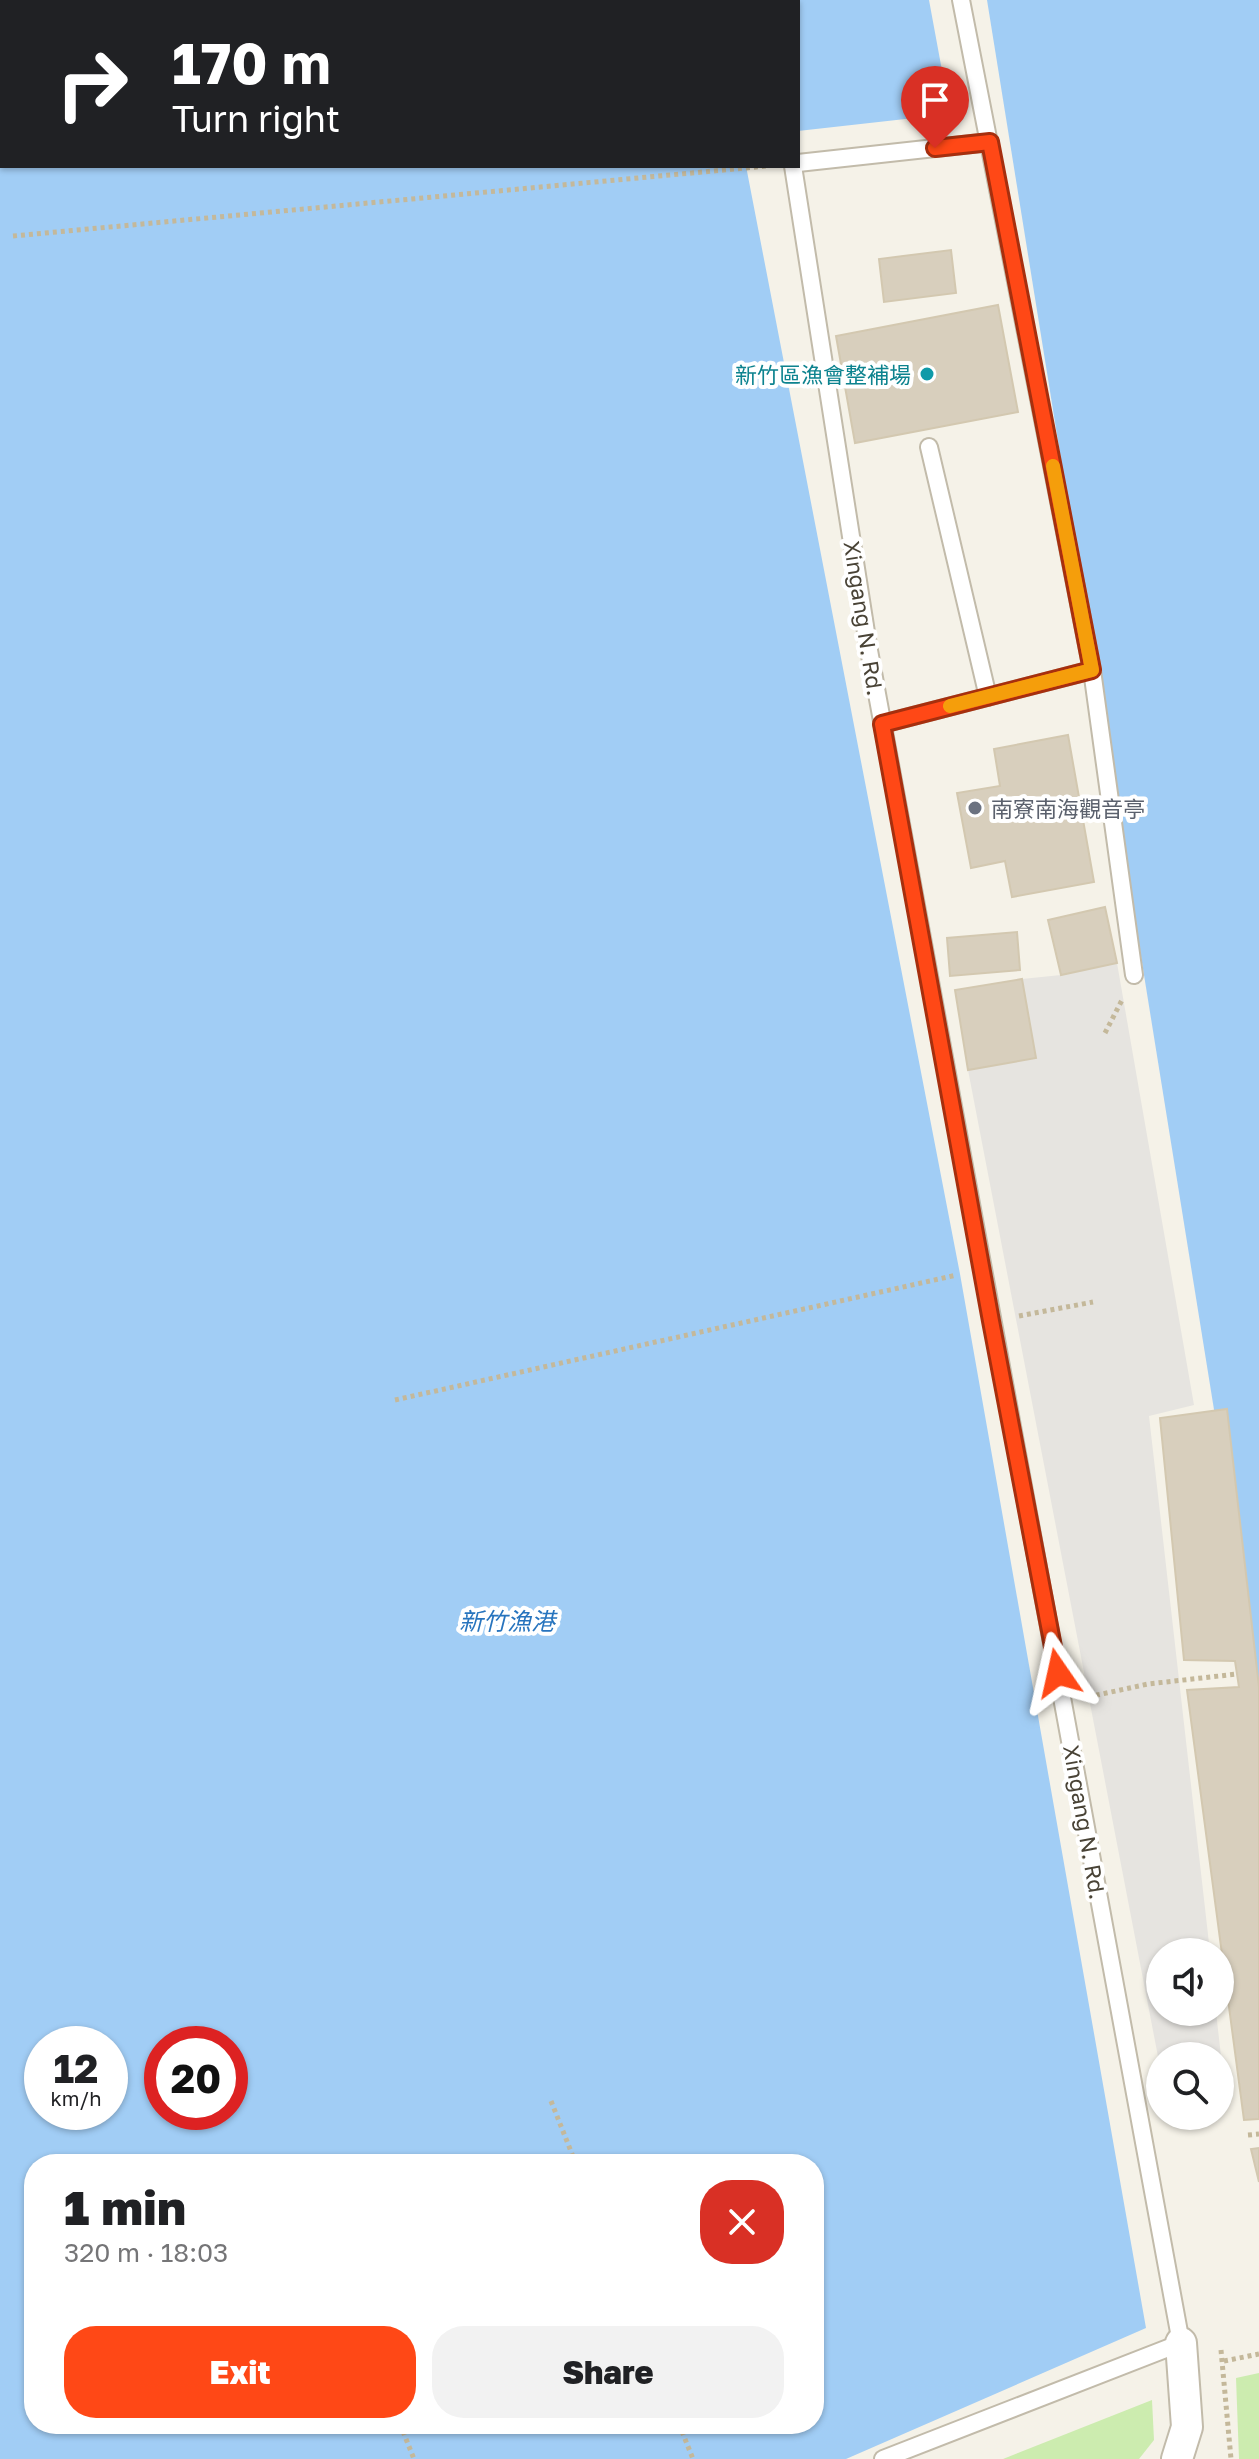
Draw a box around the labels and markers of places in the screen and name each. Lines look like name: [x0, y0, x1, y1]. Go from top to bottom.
pin: [901, 66, 969, 148]
place label: 新竹區漁會整補場: [735, 361, 911, 388]
marker: 新竹區漁會整補場: [918, 365, 936, 383]
place label: 南寮南海觀音亭: [991, 795, 1145, 822]
marker: 南寮南海觀音亭: [966, 799, 984, 817]

